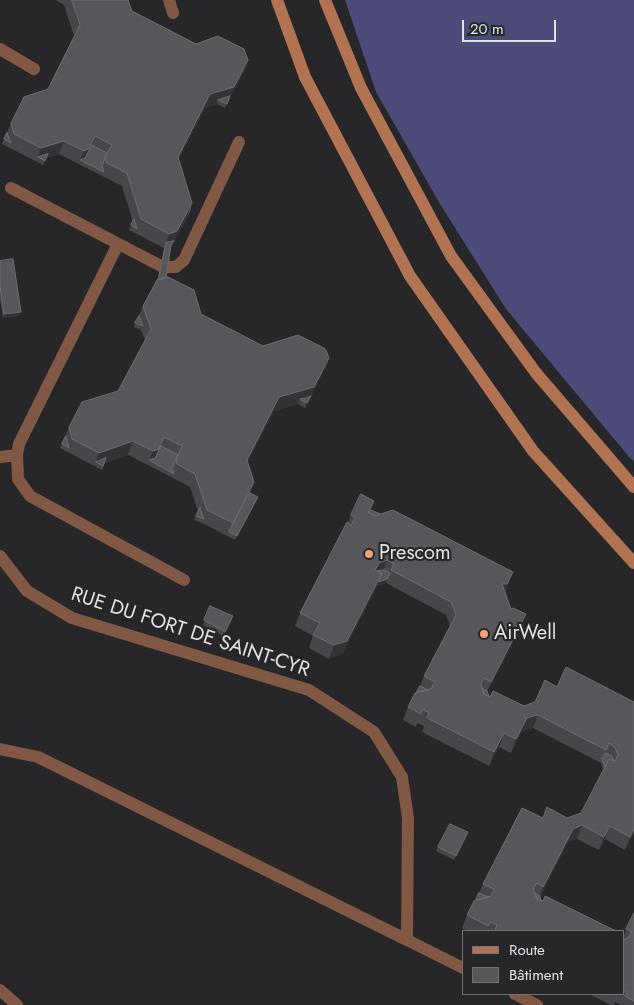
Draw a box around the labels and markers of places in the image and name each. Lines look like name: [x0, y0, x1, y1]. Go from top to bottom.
place label: Prescom: [379, 542, 451, 566]
marker: Prescom: [363, 548, 375, 560]
place label: AirWell: [494, 622, 556, 646]
marker: AirWell: [478, 628, 490, 640]

